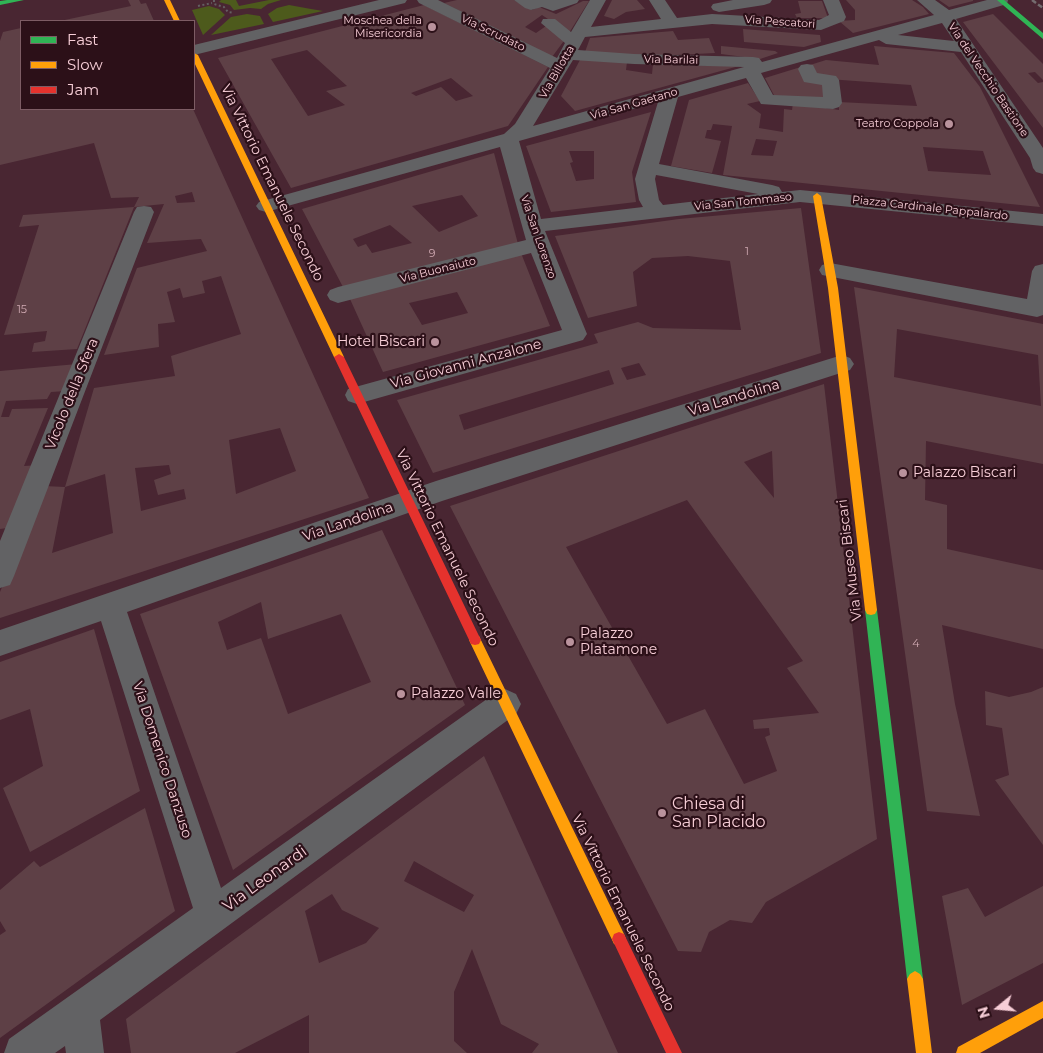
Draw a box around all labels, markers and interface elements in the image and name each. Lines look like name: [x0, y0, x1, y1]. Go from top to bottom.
street label: Via Scrudato: [459, 12, 527, 54]
street label: Via Pescatori: [744, 13, 816, 31]
place label: Moschea della Misericordia: [343, 14, 422, 40]
legend: [20, 20, 195, 110]
marker: Moschea della Misericordia: [426, 21, 438, 33]
street label: Via del Vecchio Bastione: [945, 21, 1031, 139]
text: Fast: [67, 30, 98, 49]
street label: Via Billotta: [537, 43, 577, 101]
street label: Via Barilai: [644, 53, 698, 67]
text: Slow: [67, 55, 103, 74]
text: Jam: [67, 80, 99, 99]
street label: Via Vittorio Emanuele Secondo: [217, 82, 327, 284]
street label: Via San Gaetano: [589, 85, 679, 123]
place label: Teatro Coppola: [856, 117, 939, 131]
marker: Teatro Coppola: [943, 118, 955, 130]
street label: Via San Tommaso: [694, 190, 792, 214]
street label: Piazza Cardinale Pappalardo: [851, 193, 1009, 223]
street label: Via San Lorenzo: [518, 194, 558, 280]
house number: 1: [745, 245, 749, 259]
house number: 9: [429, 247, 435, 261]
street label: Via Buonaiuto: [399, 254, 477, 286]
house number: 15: [17, 303, 27, 317]
place label: Hotel Biscari: [337, 334, 425, 350]
street label: Vicolo della Sfera: [42, 336, 102, 452]
street label: Via Giovanni Anzalone: [389, 336, 543, 392]
marker: Hotel Biscari: [429, 336, 441, 348]
street label: Via Landolina: [686, 376, 782, 420]
street label: Via Vittorio Emanuele Secondo: [392, 447, 502, 649]
place label: Palazzo Biscari: [913, 465, 1016, 481]
marker: Palazzo Biscari: [897, 467, 909, 479]
street label: Via Museo Biscari: [834, 498, 866, 622]
street label: Via Landolina: [300, 499, 396, 545]
place label: Palazzo Platamone: [580, 626, 657, 658]
marker: Palazzo Platamone: [564, 636, 576, 648]
house number: 4: [912, 637, 920, 651]
street label: Via Domenico Danzuso: [129, 680, 195, 840]
place label: Palazzo Valle: [411, 686, 501, 702]
marker: Palazzo Valle: [395, 688, 407, 700]
place label: Chiesa di San Placido: [672, 794, 766, 832]
marker: Chiesa di San Placido: [656, 807, 668, 819]
street label: Via Vittorio Emanuele Secondo: [568, 812, 678, 1014]
street label: Via Leonardi: [219, 842, 311, 916]
north arrow: [973, 983, 1023, 1033]
text: N: [973, 1004, 994, 1020]

